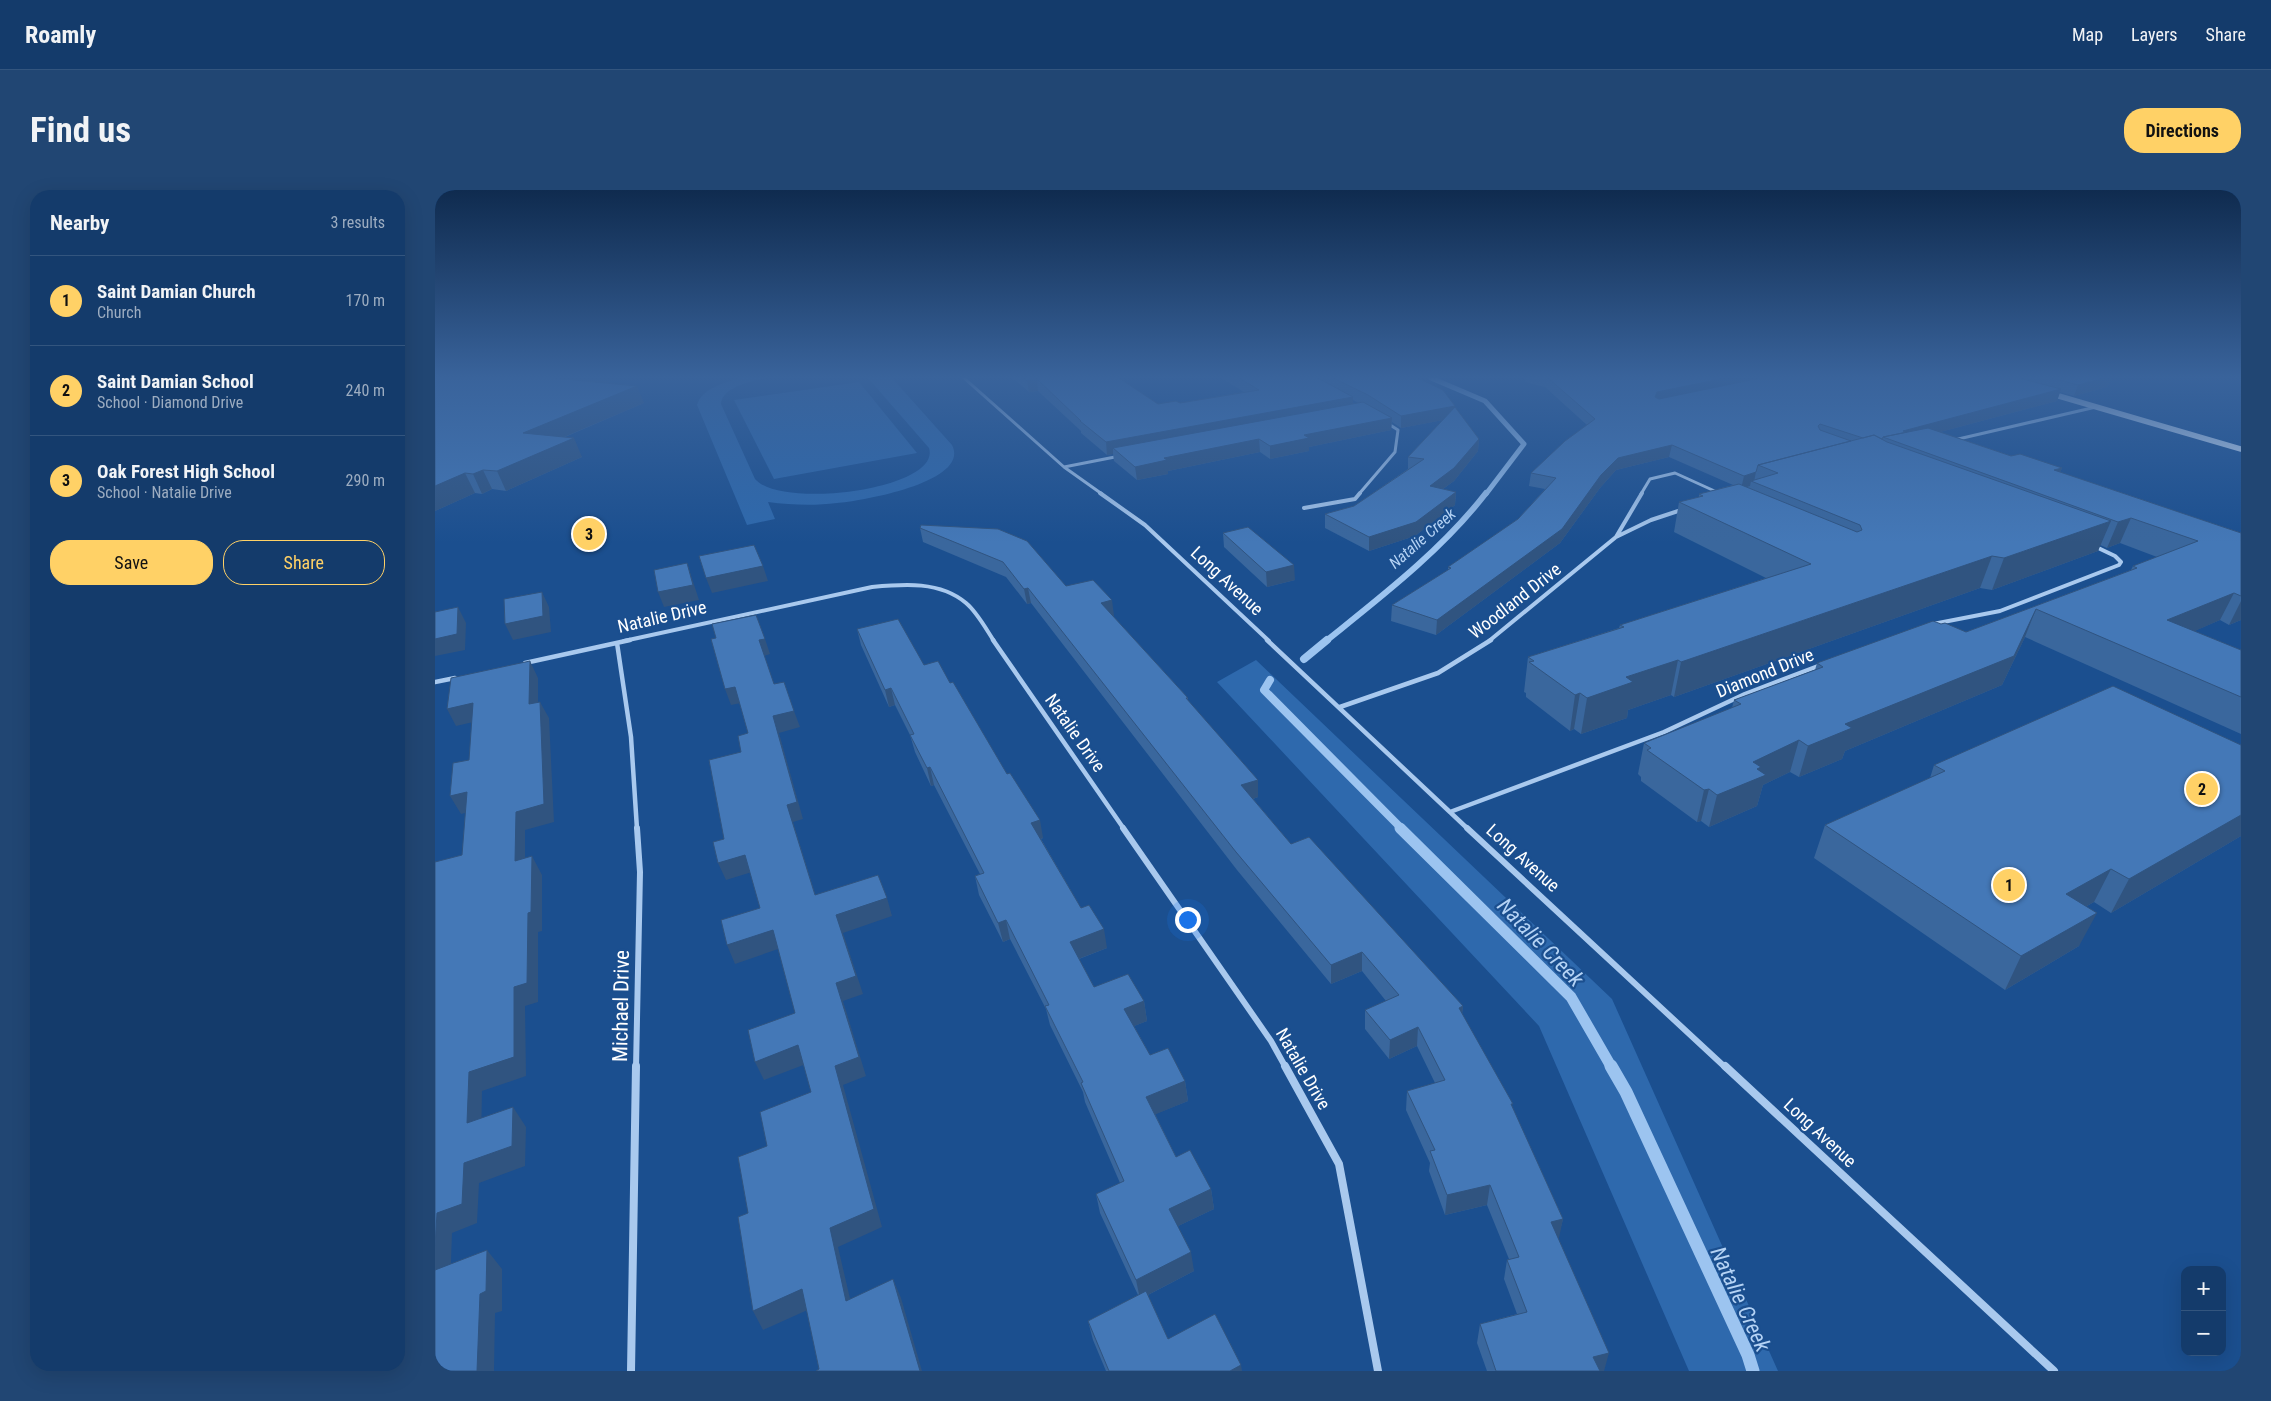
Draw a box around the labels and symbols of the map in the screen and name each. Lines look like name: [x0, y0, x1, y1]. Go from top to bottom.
water label: Natalie Creek: [1385, 504, 1460, 572]
pin: 3: [573, 515, 605, 553]
street label: Long Avenue: [1187, 542, 1268, 619]
street label: Woodland Drive: [1465, 558, 1565, 643]
street label: Natalie Drive: [615, 596, 708, 637]
street label: Diamond Drive: [1713, 643, 1817, 702]
street label: Natalie Drive: [1041, 690, 1110, 776]
pin: 2: [2186, 770, 2218, 808]
street label: Long Avenue: [1482, 819, 1564, 896]
pin: 1: [1993, 866, 2025, 904]
water label: Natalie Creek: [1492, 893, 1589, 992]
your location: [1175, 907, 1201, 933]
street label: Michael Drive: [608, 950, 634, 1062]
street label: Natalie Drive: [1272, 1024, 1335, 1113]
street label: Long Avenue: [1780, 1094, 1861, 1171]
water label: Natalie Creek: [1705, 1243, 1776, 1356]

